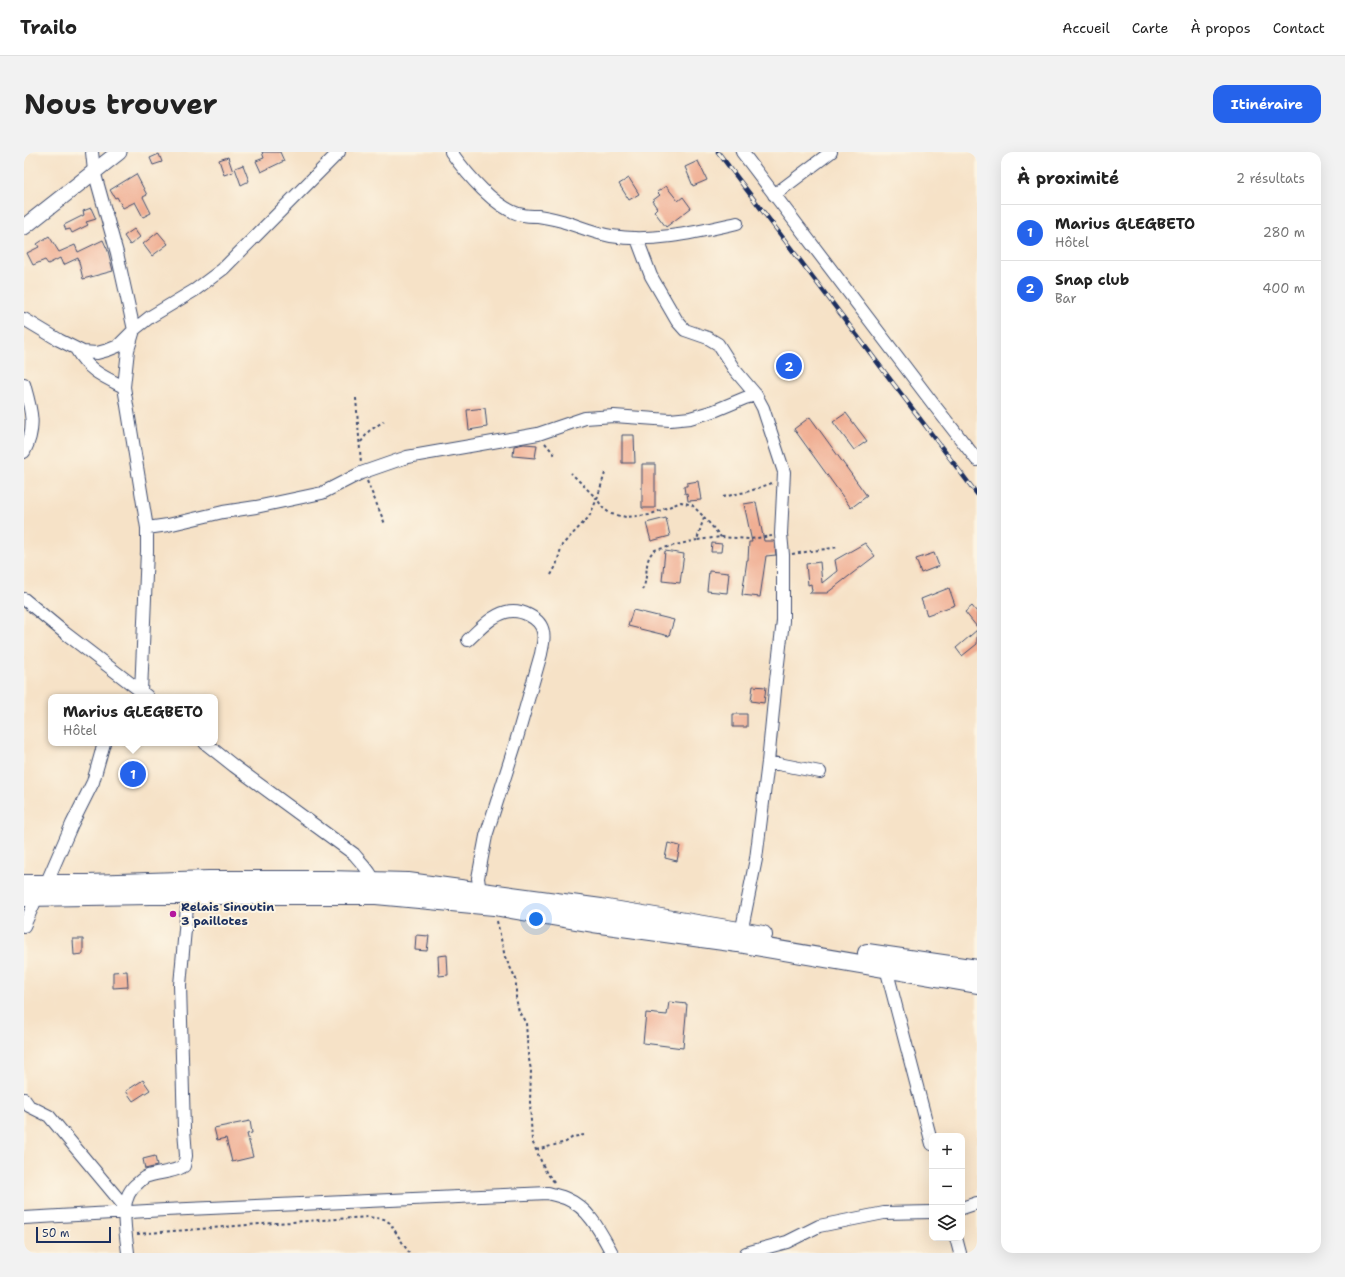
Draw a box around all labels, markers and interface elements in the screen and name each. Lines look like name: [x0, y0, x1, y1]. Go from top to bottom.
text: Trailo: [20, 15, 77, 40]
text: Accueil: [1062, 19, 1110, 37]
text: Carte: [1132, 19, 1168, 37]
text: À propos: [1190, 19, 1251, 37]
text: Contact: [1273, 19, 1325, 37]
text: Nous trouver: [24, 85, 218, 123]
button: Itinéraire: [1213, 85, 1321, 123]
text: À proximité: [1017, 167, 1119, 189]
text: 2 résultats: [1236, 170, 1305, 187]
text: Marius GLEGBETO: [1055, 214, 1195, 234]
text: 1: [1027, 224, 1033, 241]
text: 280 m: [1263, 224, 1305, 241]
text: Hôtel: [1055, 234, 1089, 251]
text: Snap club: [1055, 270, 1129, 290]
text: 2: [1025, 280, 1035, 297]
text: 400 m: [1262, 280, 1305, 297]
text: Bar: [1055, 290, 1077, 307]
pin: 2: [776, 351, 802, 381]
popup: [48, 694, 218, 746]
text: Marius GLEGBETO: [63, 702, 203, 722]
text: Hôtel: [63, 722, 97, 739]
pin: 1: [120, 759, 146, 789]
place label: Relais Sinoutin 3 paillotes: [181, 899, 274, 929]
marker: Relais Sinoutin 3 paillotes: [168, 909, 178, 919]
your location: [526, 909, 546, 929]
map controls: [929, 1133, 965, 1241]
button: +: [929, 1133, 965, 1169]
button: −: [929, 1169, 965, 1205]
button: layers: [929, 1205, 965, 1241]
scale bar: [36, 1225, 111, 1244]
text: 50 m: [42, 1226, 70, 1241]

